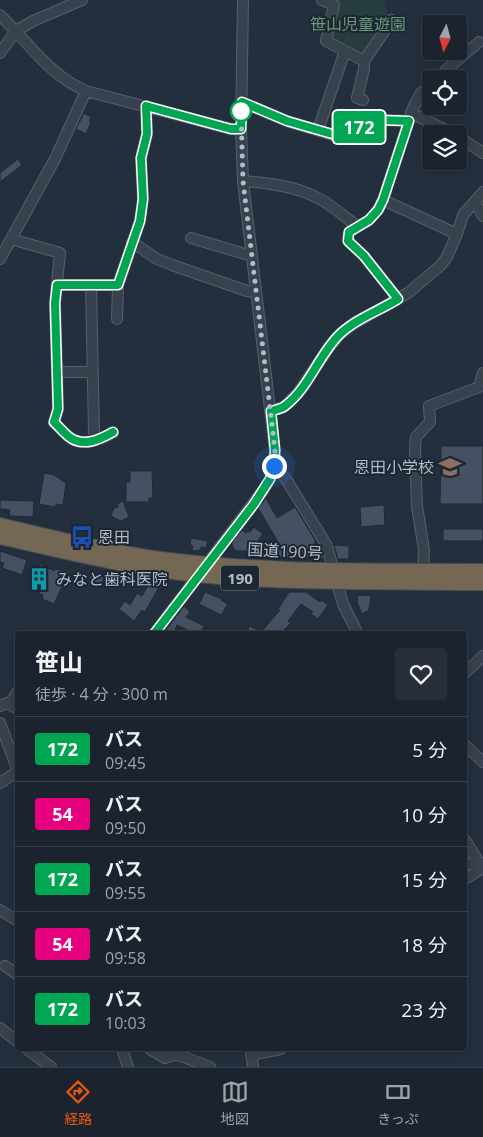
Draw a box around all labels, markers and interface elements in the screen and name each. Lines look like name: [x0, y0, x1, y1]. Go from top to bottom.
park label: 笹山児童遊園: [310, 13, 406, 35]
north arrow: [422, 15, 468, 60]
map controls: [422, 15, 467, 170]
button: locate: [422, 70, 467, 115]
unlabelled marker: [230, 100, 252, 122]
line badge: 172: [330, 111, 388, 143]
text: 172: [344, 115, 374, 139]
button: layers: [422, 125, 467, 170]
your location: [262, 454, 287, 479]
school or university icon: 恩田小学校: [437, 454, 463, 480]
place label: 恩田小学校: [354, 456, 434, 478]
bus stop icon: 恩田: [69, 524, 95, 550]
place label: 恩田: [98, 526, 130, 548]
street label: 国道190号: [247, 538, 323, 564]
building icon: みなと歯科医院: [26, 566, 52, 592]
road number: 190: [221, 566, 259, 590]
place label: みなと歯科医院: [56, 568, 168, 590]
text: 笹山: [35, 645, 83, 678]
button: heart: [395, 648, 447, 700]
text: 徒歩 · 4 分 · 300 m: [35, 683, 168, 705]
text: バス: [105, 726, 143, 752]
text: 172: [47, 737, 78, 761]
text: 5 分: [412, 737, 447, 763]
text: 09:45: [105, 752, 146, 774]
text: バス: [105, 791, 143, 817]
text: 54: [52, 802, 73, 826]
text: 10 分: [401, 802, 447, 828]
text: 09:50: [105, 817, 146, 839]
text: バス: [105, 856, 143, 882]
text: 172: [47, 867, 78, 891]
text: 15 分: [401, 867, 447, 893]
text: 09:55: [105, 882, 146, 904]
text: バス: [105, 921, 143, 947]
text: 54: [52, 932, 73, 956]
text: 18 分: [401, 932, 447, 958]
text: 09:58: [105, 947, 146, 969]
text: バス: [105, 986, 143, 1012]
text: 172: [47, 997, 78, 1021]
text: 23 分: [401, 997, 447, 1023]
text: 10:03: [105, 1012, 146, 1034]
tab: 経路: [64, 1078, 92, 1128]
tab: 地図: [221, 1078, 249, 1128]
tab: きっぷ: [377, 1078, 419, 1128]

